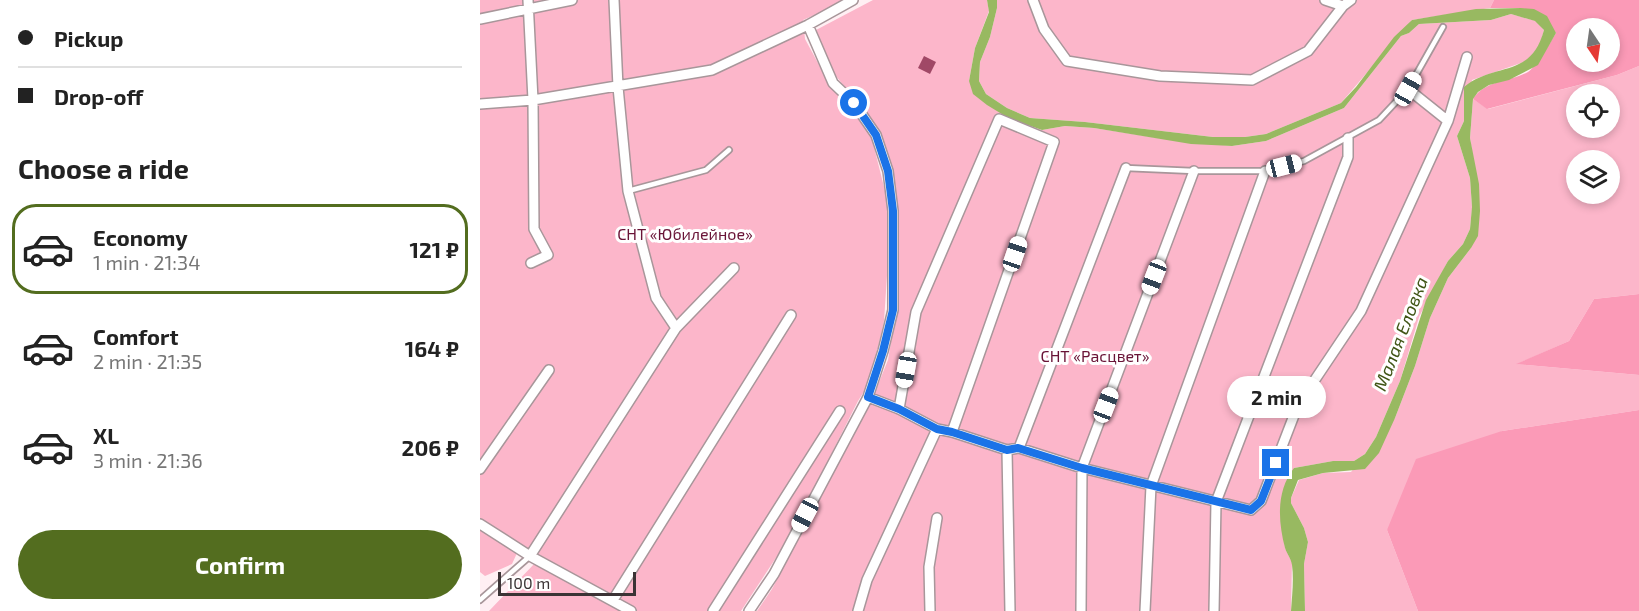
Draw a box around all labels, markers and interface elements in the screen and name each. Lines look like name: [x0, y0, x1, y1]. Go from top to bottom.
north arrow: [1566, 18, 1620, 72]
map controls: [1566, 18, 1620, 204]
text: Pickup: [54, 25, 123, 51]
car: [1391, 69, 1425, 109]
text: Drop-off: [54, 83, 143, 109]
button: locate: [1566, 84, 1620, 138]
route start: [840, 89, 867, 116]
button: layers: [1566, 150, 1620, 204]
text: Choose a ride: [18, 152, 189, 184]
car: [1264, 153, 1304, 179]
icon: car: [21, 222, 75, 276]
text: Economy: [93, 224, 188, 250]
park label: СНТ «Юбилейное»: [617, 224, 753, 243]
car: [1001, 234, 1029, 274]
text: 121 ₽: [409, 236, 459, 262]
text: 1 min · 21:34: [93, 250, 201, 274]
car: [1139, 257, 1169, 297]
water label: Малая Еловка: [1368, 274, 1432, 394]
icon: car: [21, 321, 75, 375]
text: Comfort: [93, 323, 178, 349]
text: 164 ₽: [405, 335, 459, 361]
park label: СНТ «Расцвет»: [1041, 346, 1150, 365]
text: 2 min · 21:35: [93, 349, 202, 373]
car: [894, 351, 918, 389]
callout: 2 min: [1226, 376, 1326, 418]
car: [1091, 385, 1121, 425]
text: 2 min: [1251, 385, 1302, 409]
icon: car: [21, 420, 75, 474]
text: XL: [93, 422, 119, 448]
text: 206 ₽: [402, 434, 459, 460]
text: 3 min · 21:36: [93, 448, 203, 472]
route end: [1262, 449, 1289, 476]
car: [789, 495, 821, 535]
button: Confirm: [18, 530, 462, 599]
scale bar: [498, 569, 636, 596]
text: 100 m: [507, 573, 550, 592]

